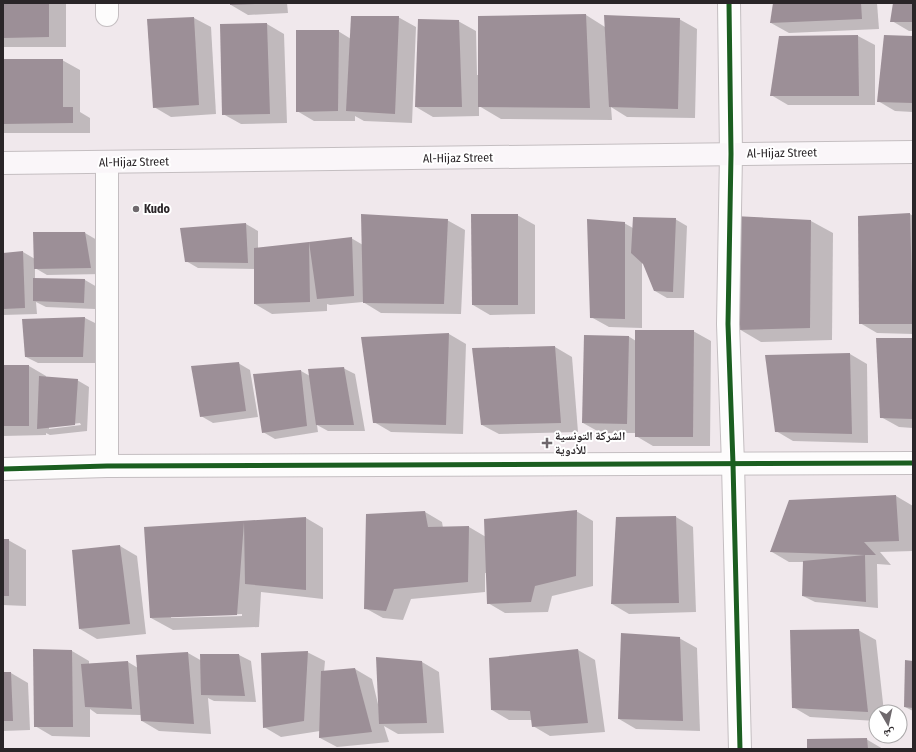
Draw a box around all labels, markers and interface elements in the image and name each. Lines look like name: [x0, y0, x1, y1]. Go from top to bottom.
street label: Al-Hijaz Street: [747, 145, 817, 161]
street label: Al-Hijaz Street: [423, 150, 493, 166]
street label: Al-Hijaz Street: [99, 154, 169, 170]
place label: Kudo: [144, 202, 171, 216]
marker: Kudo: [131, 204, 141, 214]
place label: الشركة التونسية للأدوية: [555, 429, 625, 457]
marker: الشركة التونسية للأدوية: [542, 438, 552, 448]
north arrow: [868, 704, 908, 744]
text: ش: [882, 725, 896, 741]

